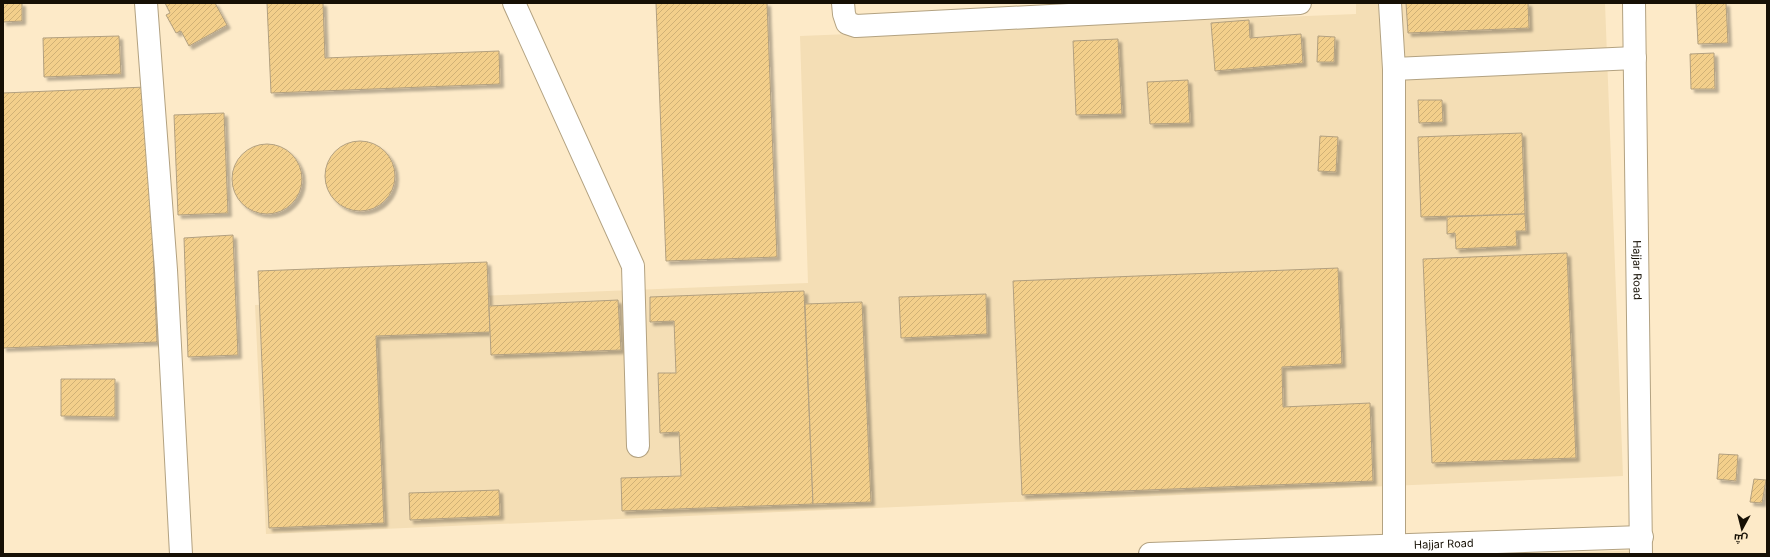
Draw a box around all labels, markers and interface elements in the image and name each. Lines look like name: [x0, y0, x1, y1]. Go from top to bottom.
street label: Hajjar Road: [1630, 240, 1645, 300]
north arrow: [1722, 509, 1762, 549]
text: ش: [1733, 531, 1749, 547]
street label: Hajjar Road: [1414, 536, 1474, 552]

